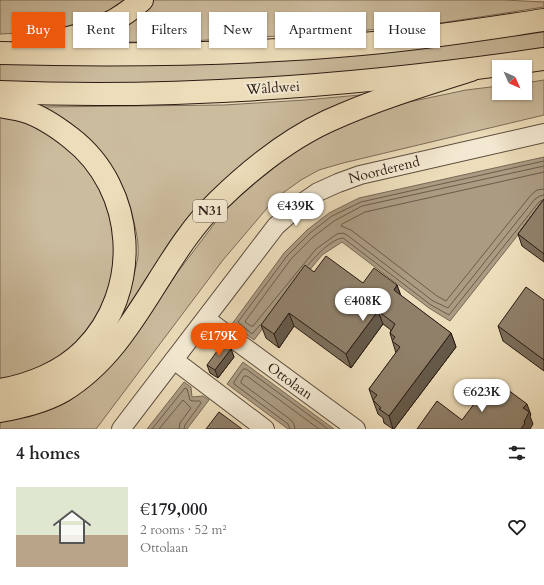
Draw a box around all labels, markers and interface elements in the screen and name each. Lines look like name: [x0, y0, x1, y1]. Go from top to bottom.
chip: Buy: [12, 12, 65, 48]
chip: Rent: [73, 12, 129, 48]
chip: Filters: [137, 12, 201, 48]
chip: New: [209, 12, 267, 48]
chip: Apartment: [275, 12, 366, 48]
chip: House: [374, 12, 440, 48]
north arrow: [492, 60, 532, 100]
map controls: [492, 60, 532, 100]
street label: Wâldwei: [244, 77, 301, 99]
street label: Noorderend: [346, 152, 422, 188]
pin: €439K: [268, 193, 324, 227]
text: €439K: [277, 197, 315, 215]
road number: N31: [193, 200, 227, 222]
pin: €408K: [335, 288, 391, 322]
text: €408K: [344, 292, 382, 310]
pin: €179K: [191, 323, 247, 357]
text: €179K: [200, 327, 238, 345]
street label: Ottolaan: [263, 358, 317, 404]
pin: €623K: [454, 379, 510, 413]
text: €623K: [463, 383, 501, 401]
text: 4 homes: [16, 442, 80, 465]
icon: filters: [506, 442, 528, 464]
text: €179,000: [140, 498, 207, 521]
icon: home: [48, 503, 96, 551]
icon: heart: [506, 516, 528, 538]
text: 2 rooms · 52 m²: [140, 521, 227, 539]
text: Ottolaan: [140, 539, 188, 557]

